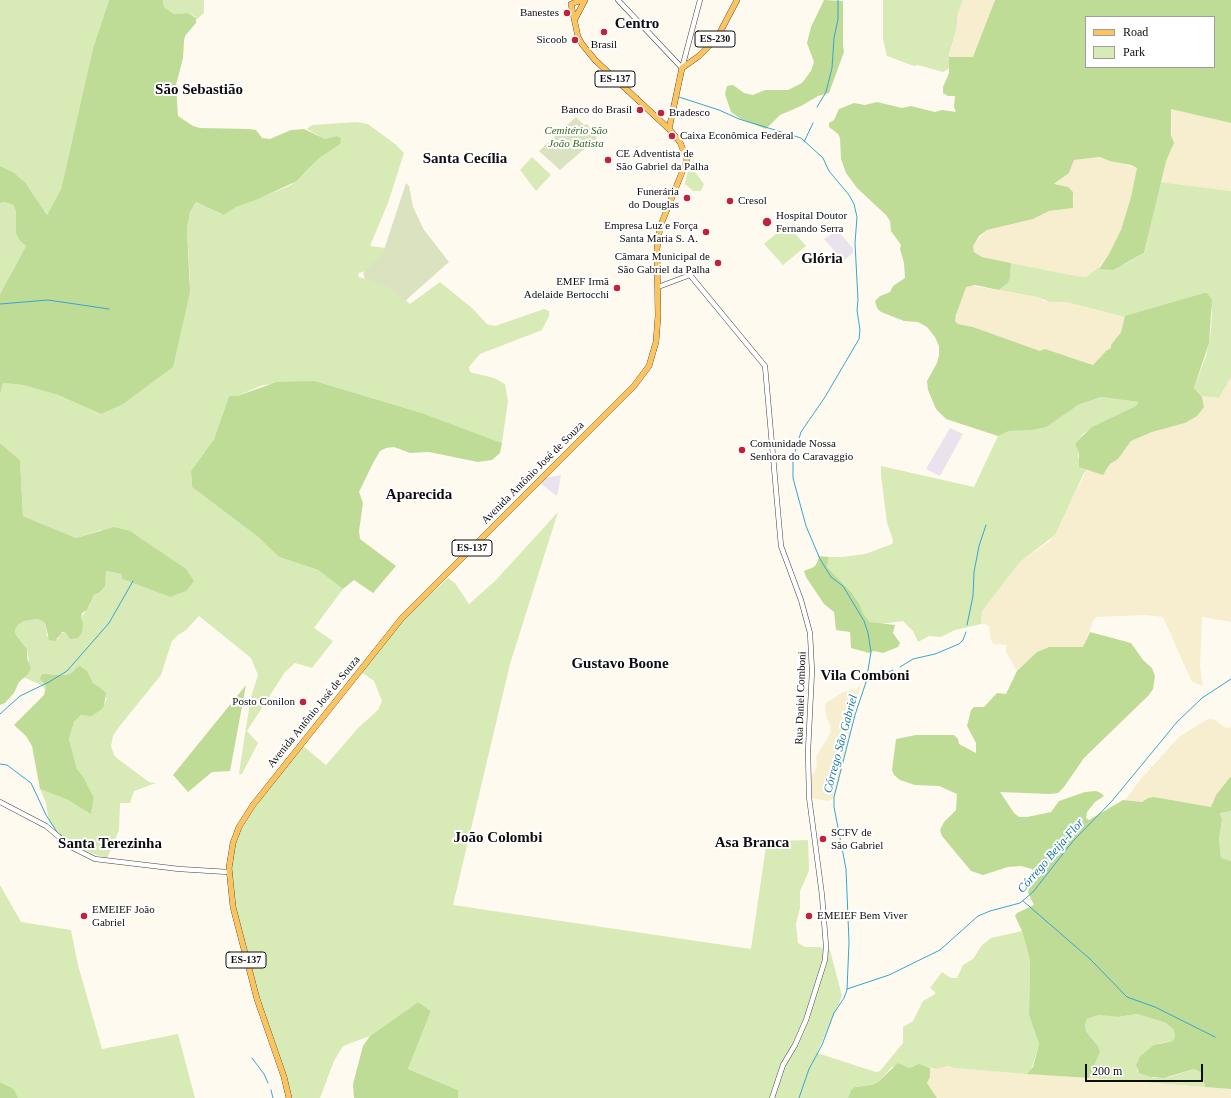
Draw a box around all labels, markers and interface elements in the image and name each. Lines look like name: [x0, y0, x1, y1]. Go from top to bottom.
place label: Banestes: [520, 6, 559, 20]
marker: Banestes: [562, 8, 572, 18]
district label: Centro: [615, 15, 659, 33]
legend: [1085, 16, 1215, 68]
text: Road: [1123, 25, 1148, 39]
marker: Brasil: [599, 27, 609, 37]
road number: ES-230: [695, 31, 735, 47]
place label: Sicoob: [536, 33, 567, 47]
marker: Sicoob: [570, 35, 580, 45]
place label: Brasil: [591, 38, 617, 52]
text: Park: [1123, 45, 1145, 59]
road number: ES-137: [595, 71, 635, 87]
district label: São Sebastião: [155, 81, 243, 99]
place label: Banco do Brasil: [561, 103, 632, 117]
marker: Banco do Brasil: [635, 105, 645, 115]
place label: Bradesco: [669, 106, 710, 120]
marker: Bradesco: [656, 108, 666, 118]
park label: Cemitério São João Batista: [544, 124, 608, 150]
place label: Caixa Econômica Federal: [680, 129, 794, 143]
marker: Caixa Econômica Federal: [667, 131, 677, 141]
place label: CE Adventista de São Gabriel da Palha: [616, 147, 709, 173]
district label: Santa Cecília: [423, 150, 507, 168]
marker: CE Adventista de São Gabriel da Palha: [603, 155, 613, 165]
place label: Funerária do Douglas: [629, 185, 679, 211]
marker: Funerária do Douglas: [682, 193, 692, 203]
place label: Cresol: [738, 194, 767, 208]
marker: Cresol: [725, 196, 735, 206]
place label: Hospital Doutor Fernando Serra: [776, 209, 847, 235]
marker: Hospital Doutor Fernando Serra: [761, 216, 773, 228]
place label: Empresa Luz e Força Santa Maria S. A.: [604, 219, 698, 245]
marker: Empresa Luz e Força Santa Maria S. A.: [701, 227, 711, 237]
place label: Câmara Municipal de São Gabriel da Palha: [615, 250, 710, 276]
district label: Glória: [801, 250, 843, 268]
marker: Câmara Municipal de São Gabriel da Palha: [713, 258, 723, 268]
place label: EMEF Irmã Adelaide Bertocchi: [524, 275, 609, 301]
marker: EMEF Irmã Adelaide Bertocchi: [612, 283, 622, 293]
street label: Avenida Antônio José de Souza: [479, 419, 587, 527]
place label: Comunidade Nossa Senhora do Caravaggio: [750, 437, 853, 463]
marker: Comunidade Nossa Senhora do Caravaggio: [737, 445, 747, 455]
district label: Aparecida: [386, 486, 452, 504]
road number: ES-137: [452, 540, 492, 556]
street label: Rua Daniel Comboni: [793, 651, 809, 745]
street label: Avenida Antônio José de Souza: [265, 654, 363, 770]
district label: Gustavo Boone: [571, 655, 669, 673]
district label: Vila Comboni: [820, 667, 910, 685]
water label: Córrego São Gabriel: [821, 693, 861, 795]
place label: Posto Conilon: [232, 695, 295, 709]
marker: Posto Conilon: [298, 697, 308, 707]
water label: Córrego Beija-Flor: [1015, 816, 1087, 896]
place label: SCFV de São Gabriel: [831, 826, 883, 852]
district label: João Colombi: [454, 829, 542, 847]
district label: Asa Branca: [715, 834, 789, 852]
marker: SCFV de São Gabriel: [818, 834, 828, 844]
district label: Santa Terezinha: [58, 835, 162, 853]
place label: EMEIEF João Gabriel: [92, 903, 155, 929]
place label: EMEIEF Bem Viver: [817, 909, 907, 923]
marker: EMEIEF João Gabriel: [79, 911, 89, 921]
marker: EMEIEF Bem Viver: [804, 911, 814, 921]
road number: ES-137: [226, 952, 266, 968]
scale bar: [1087, 1056, 1205, 1082]
text: 200 m: [1092, 1064, 1122, 1078]

